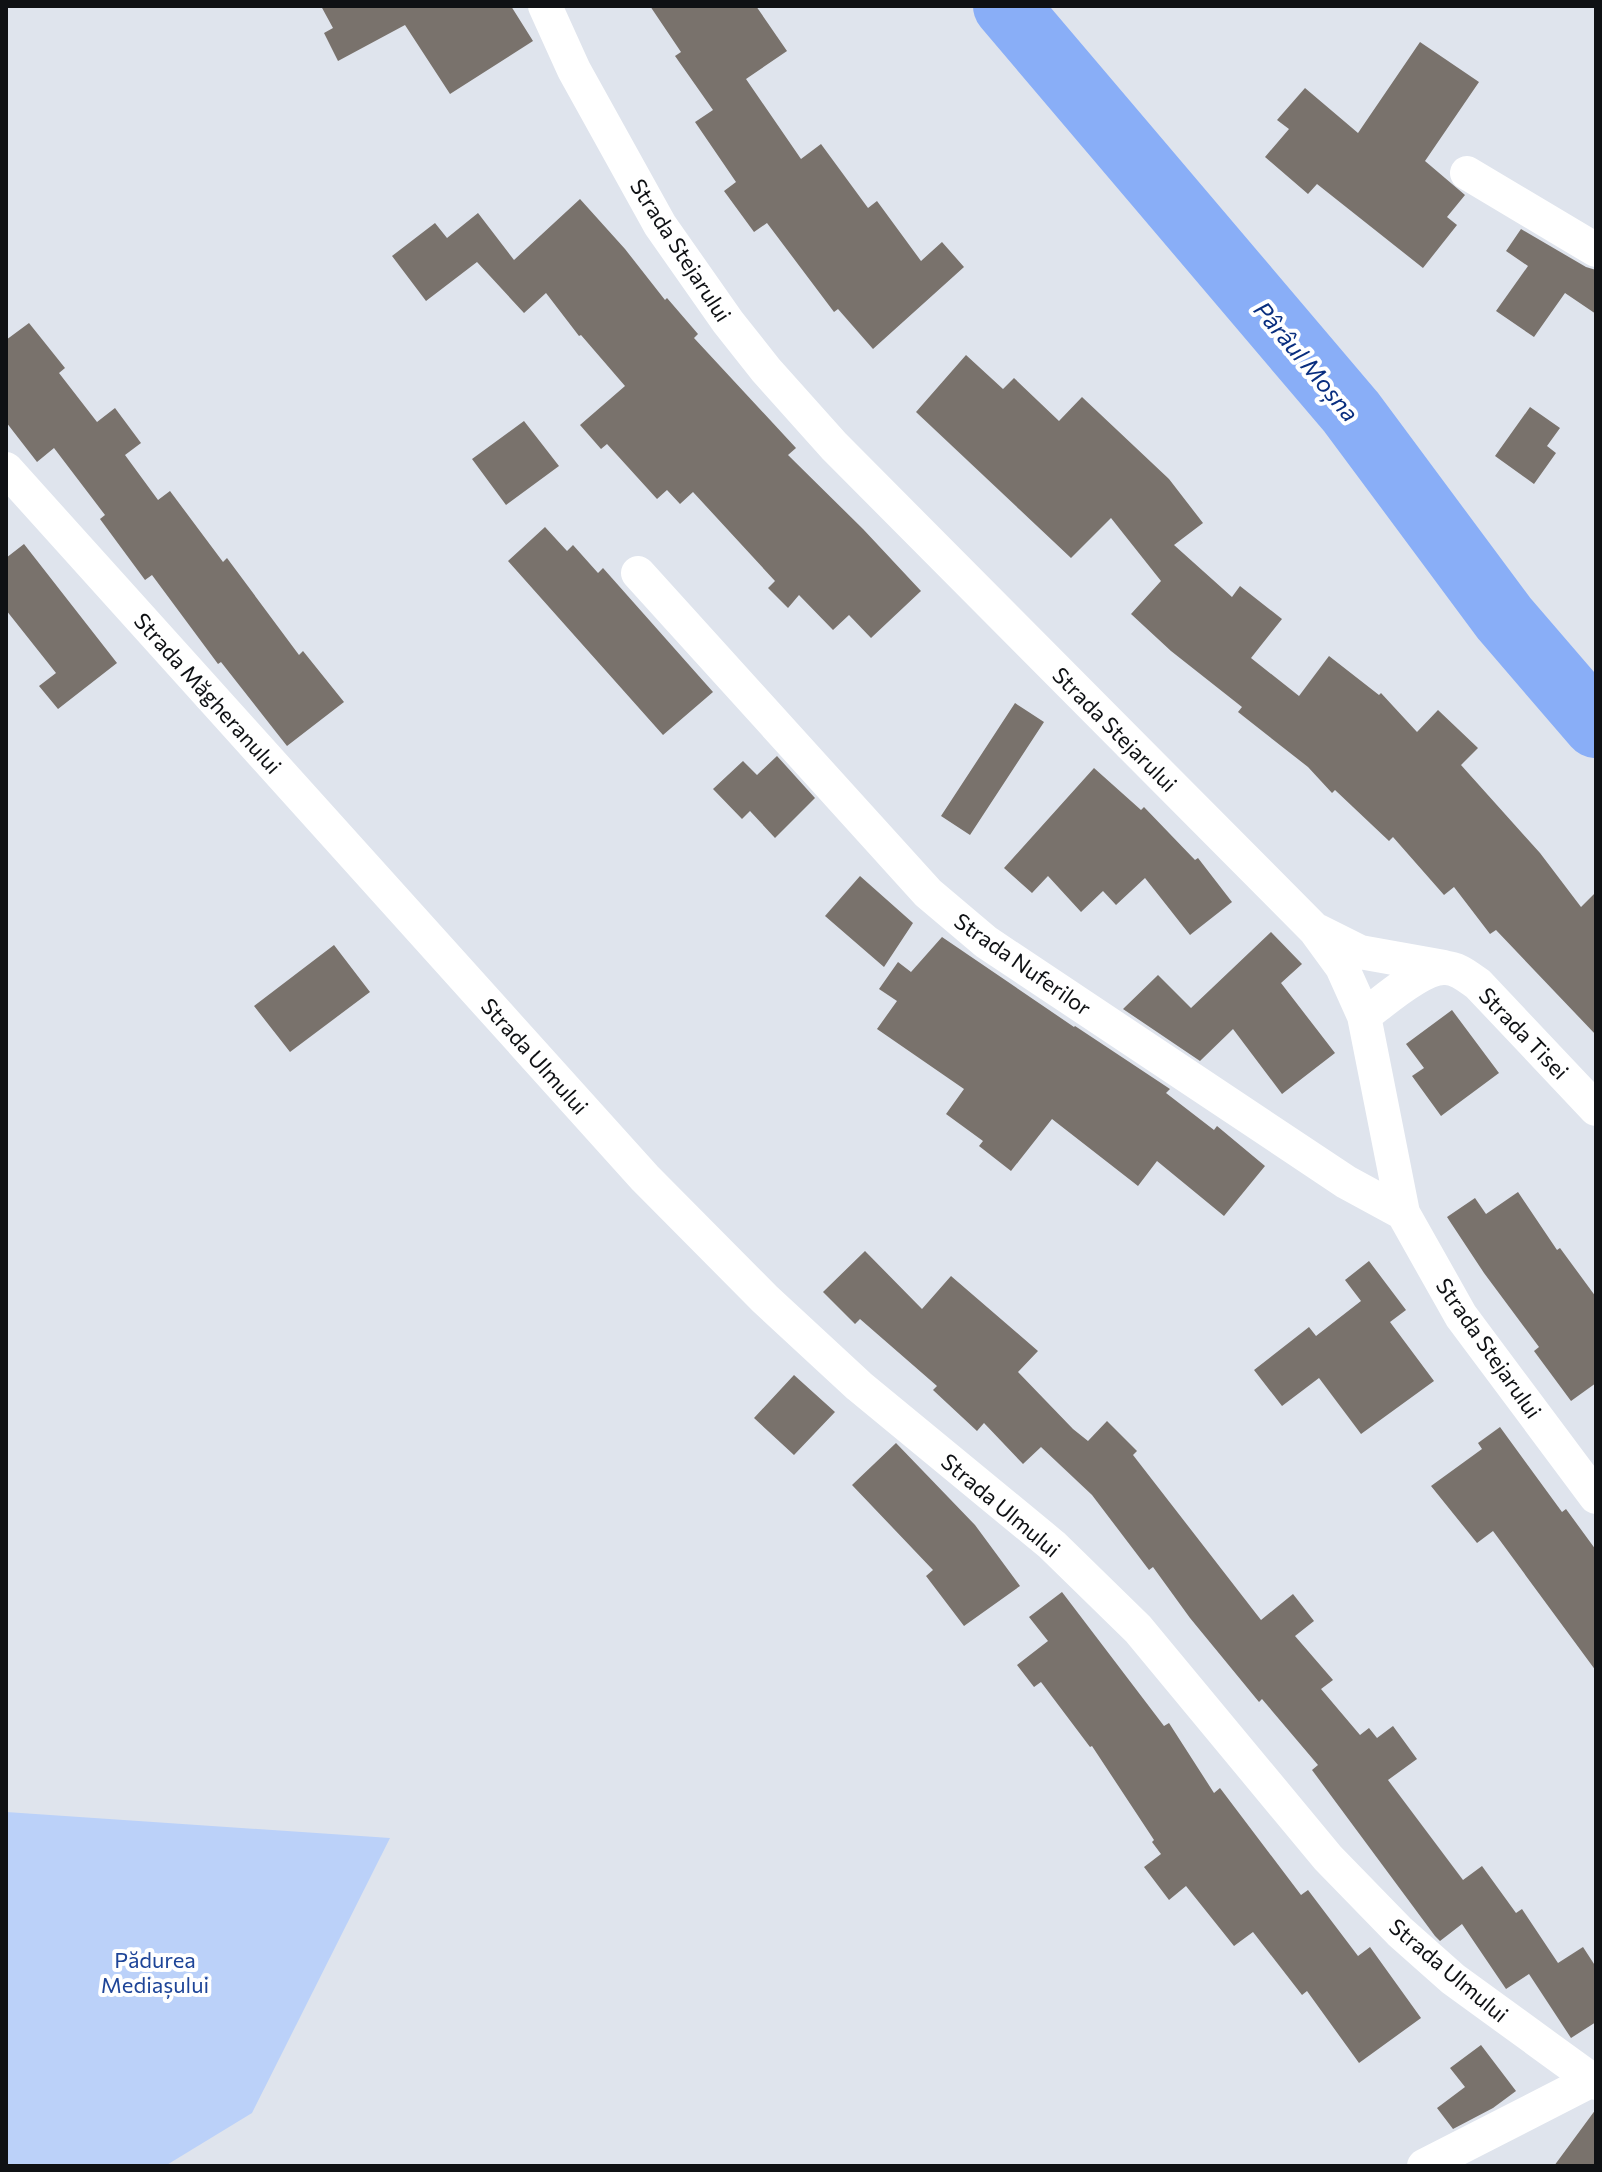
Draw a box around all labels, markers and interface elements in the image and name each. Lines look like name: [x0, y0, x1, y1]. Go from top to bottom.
street label: Strada Stejarului: [625, 173, 737, 327]
water label: Pârâul Moșna: [1247, 295, 1366, 428]
street label: Strada Măgheranului: [129, 607, 287, 779]
street label: Strada Stejarului: [1047, 661, 1183, 797]
street label: Strada Nuferilor: [949, 907, 1097, 1021]
street label: Strada Tisei: [1474, 981, 1574, 1085]
street label: Strada Ulmului: [476, 992, 594, 1120]
street label: Strada Stejarului: [1431, 1273, 1547, 1423]
street label: Strada Ulmului: [936, 1447, 1066, 1563]
street label: Strada Ulmului: [1384, 1912, 1514, 2028]
park label: Pădurea Mediașului: [101, 1946, 209, 1999]

